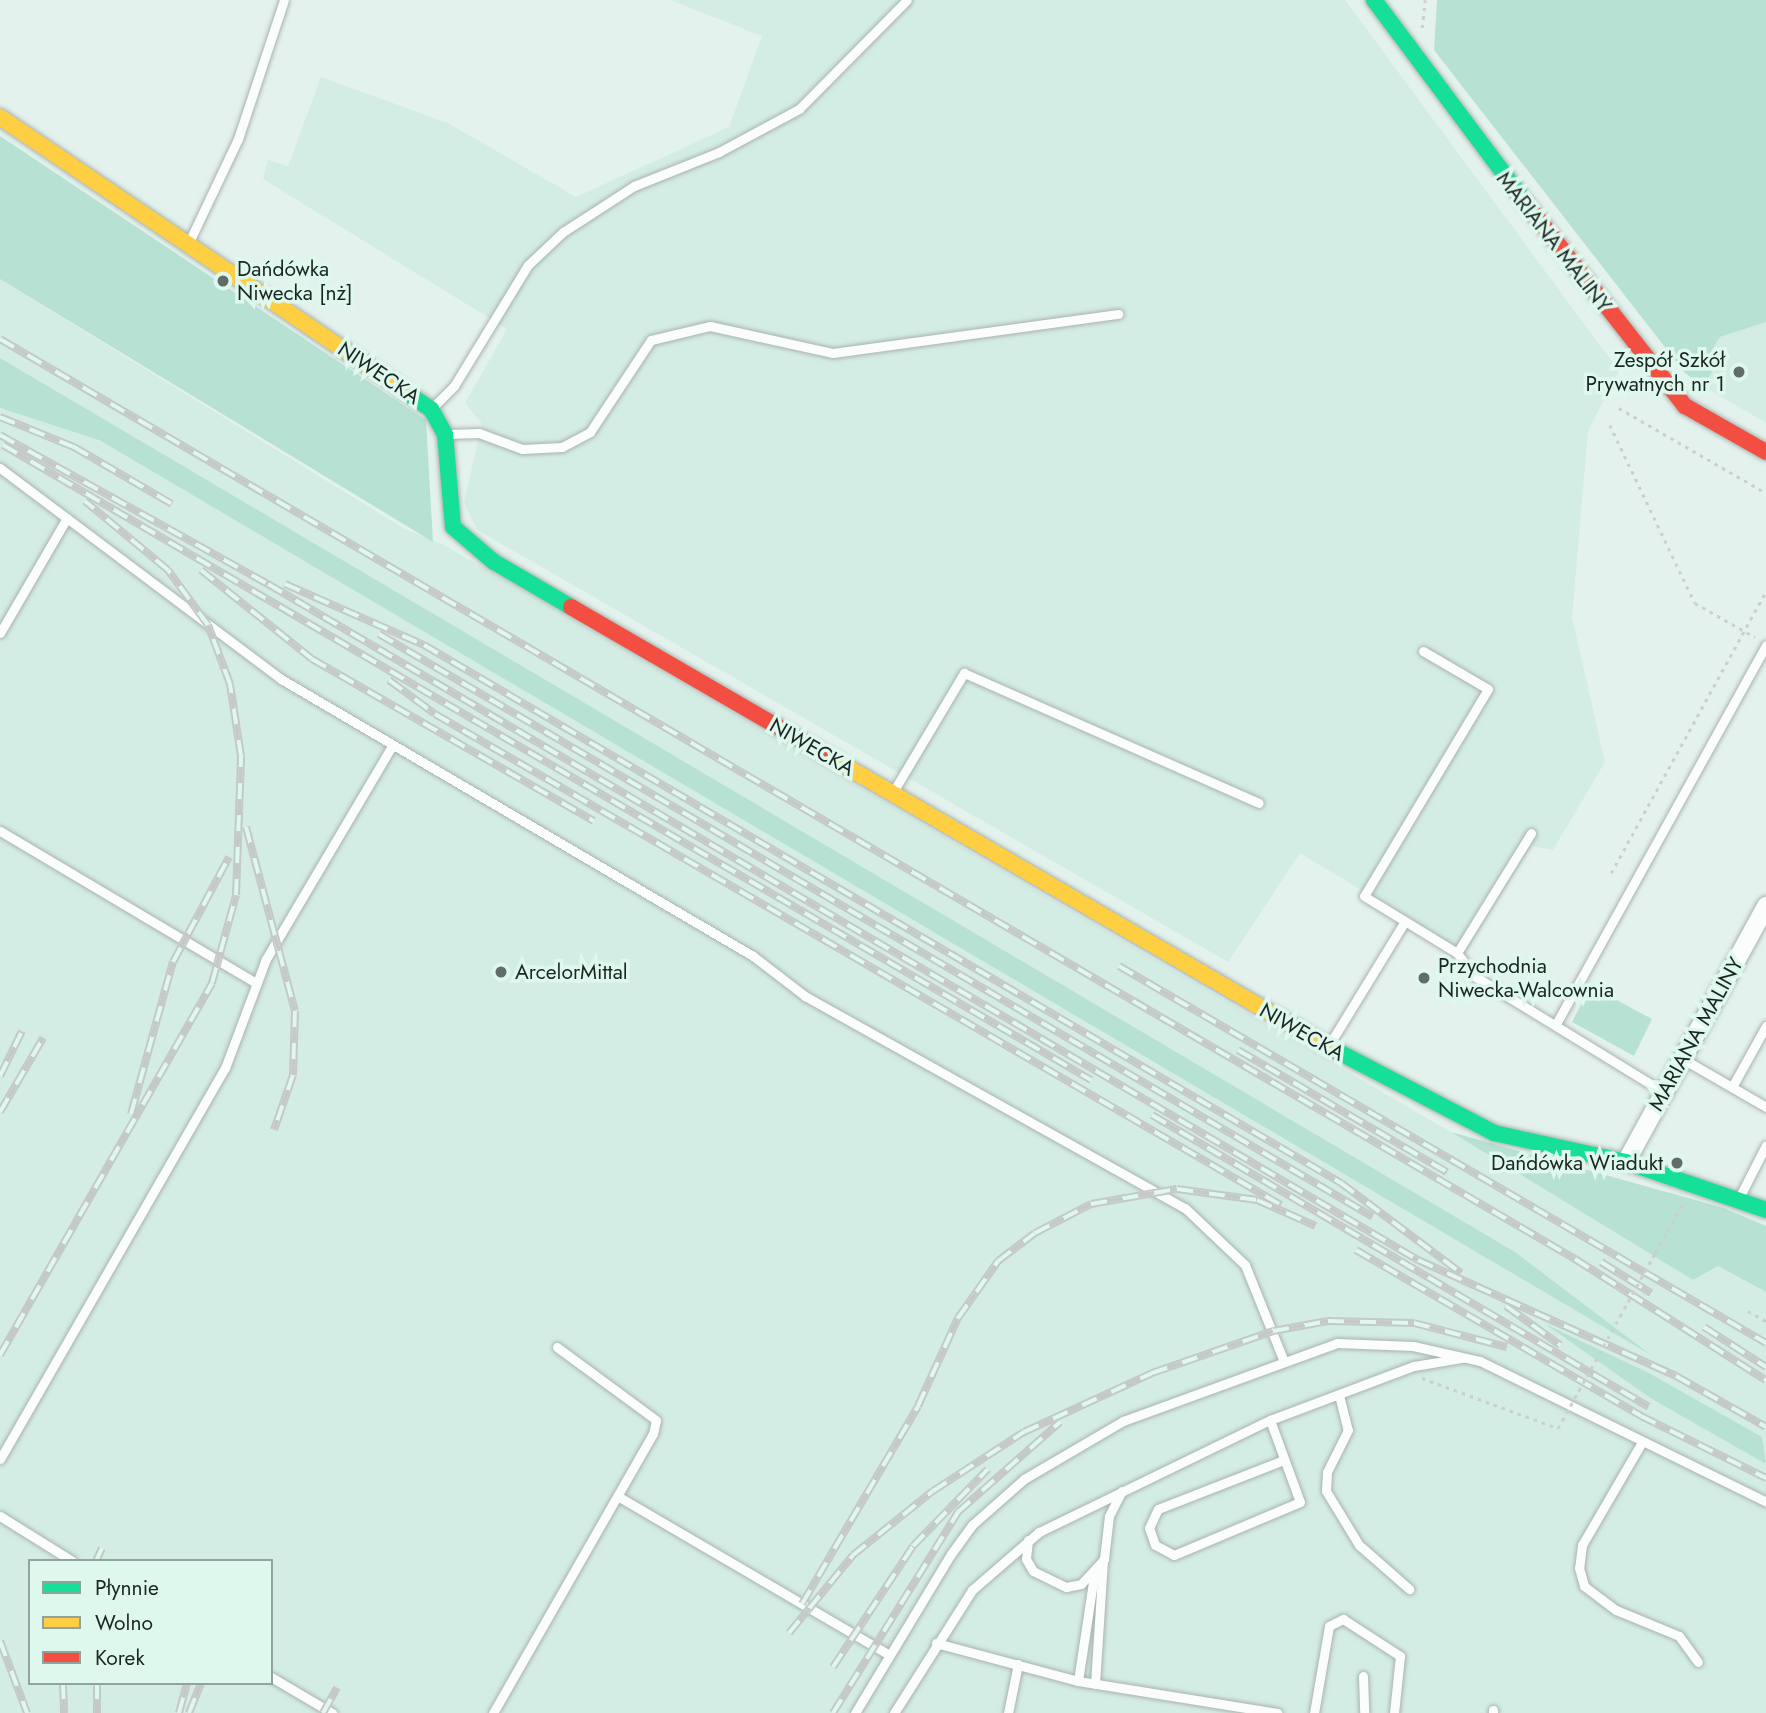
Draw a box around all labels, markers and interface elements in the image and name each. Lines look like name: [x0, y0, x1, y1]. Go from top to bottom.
street label: MARIANA MALINY: [1491, 167, 1617, 317]
place label: Dańdówka Niwecka [nż]: [237, 256, 352, 306]
marker: Dańdówka Niwecka [nż]: [215, 273, 231, 289]
street label: NIWECKA: [333, 336, 425, 410]
place label: Zespół Szkół Prywatnych nr 1: [1586, 347, 1725, 397]
marker: Zespół Szkół Prywatnych nr 1: [1731, 364, 1747, 380]
street label: NIWECKA: [765, 713, 859, 781]
place label: Przychodnia Niwecka-Walcownia: [1438, 953, 1614, 1003]
street label: MARIANA MALINY: [1643, 953, 1749, 1115]
place label: ArcelorMittal: [515, 959, 628, 985]
marker: ArcelorMittal: [493, 964, 509, 980]
marker: Przychodnia Niwecka-Walcownia: [1416, 970, 1432, 986]
street label: NIWECKA: [1255, 998, 1349, 1066]
place label: Dańdówka Wiadukt: [1491, 1150, 1663, 1176]
marker: Dańdówka Wiadukt: [1669, 1155, 1685, 1171]
legend: [28, 1559, 273, 1685]
text: Płynnie: [95, 1573, 159, 1603]
text: Wolno: [95, 1608, 153, 1638]
text: Korek: [95, 1643, 145, 1673]

